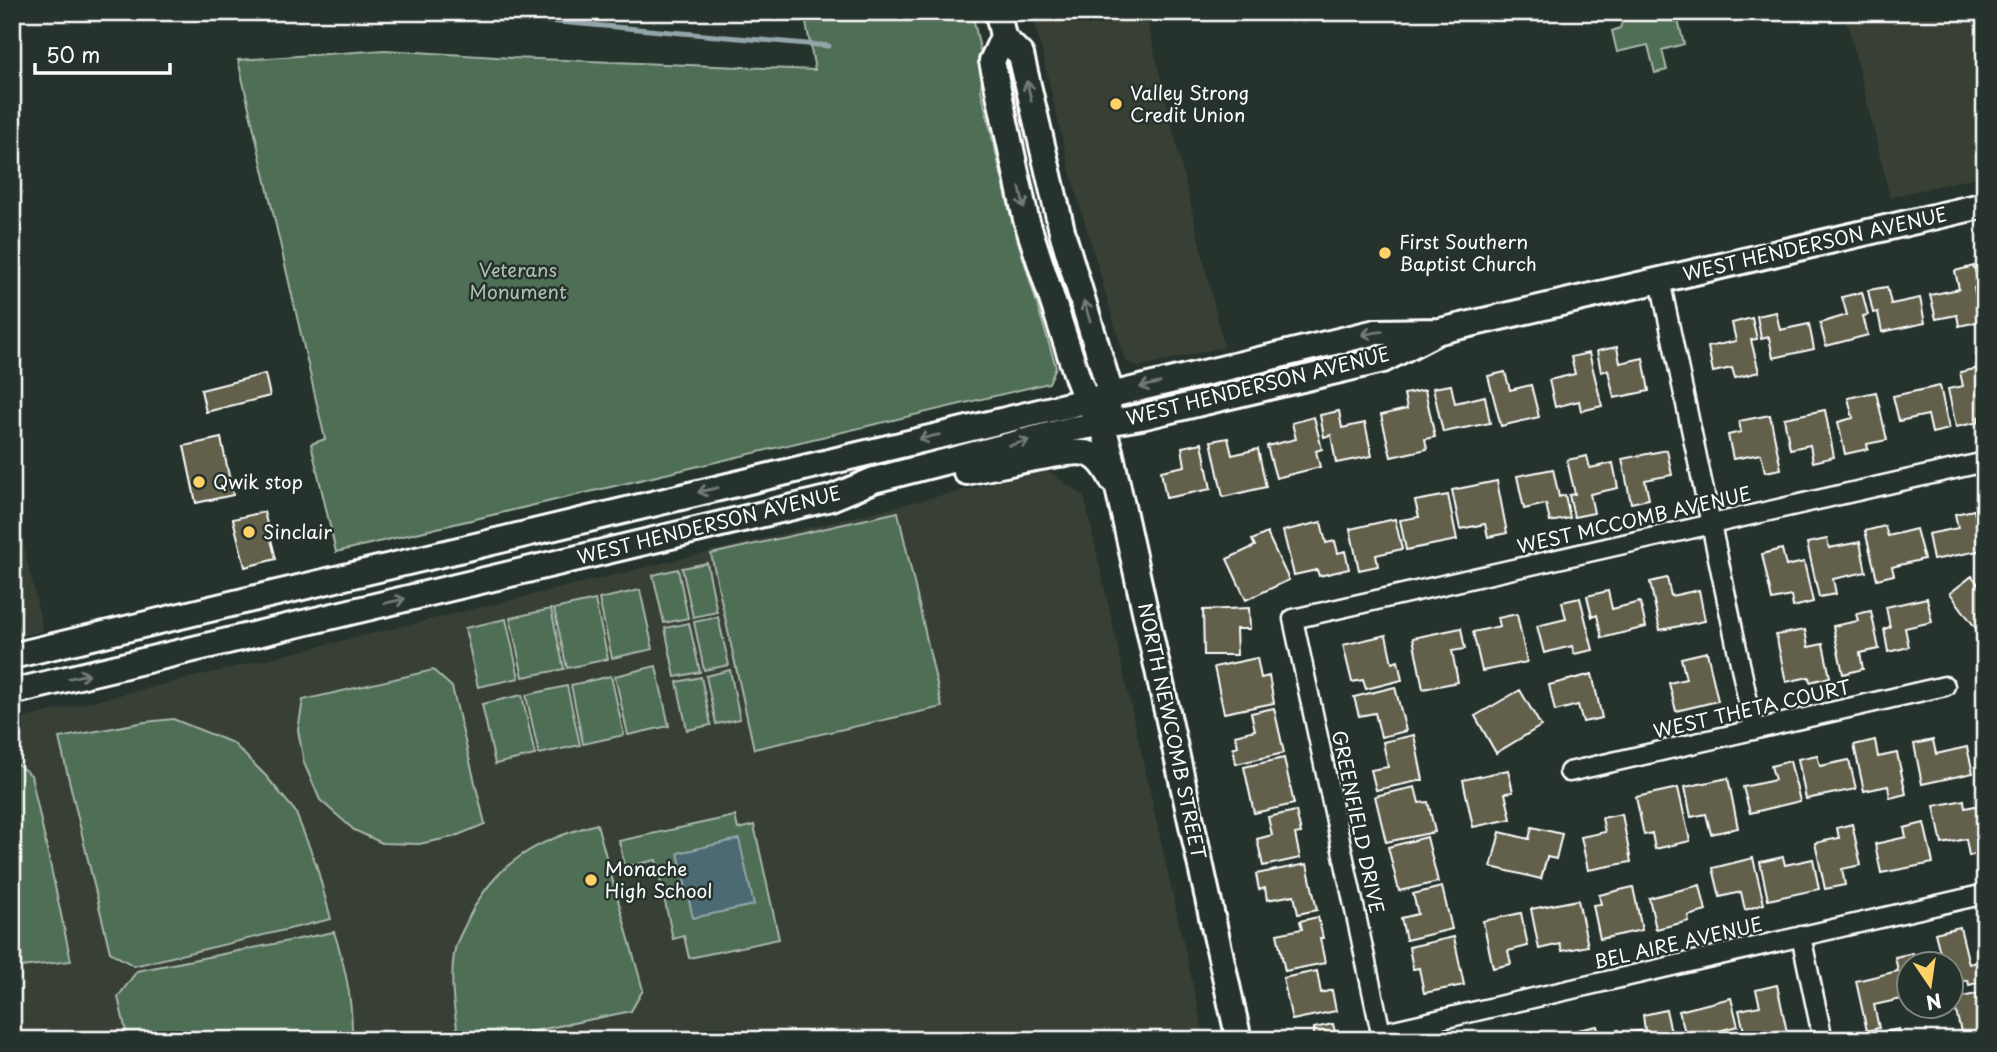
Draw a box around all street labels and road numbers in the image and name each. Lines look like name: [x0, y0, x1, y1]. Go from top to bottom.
street label: WEST HENDERSON AVENUE: [1680, 199, 1950, 287]
street label: WEST HENDERSON AVENUE: [1123, 339, 1392, 431]
street label: WEST HENDERSON AVENUE: [574, 478, 843, 570]
street label: WEST MCCOMB AVENUE: [1514, 478, 1754, 560]
street label: NORTH NEWCOMB STREET: [1132, 600, 1214, 861]
street label: WEST THETA COURT: [1650, 672, 1853, 744]
street label: GREENFIELD DRIVE: [1326, 728, 1392, 916]
street label: BEL AIRE AVENUE: [1591, 909, 1765, 975]

